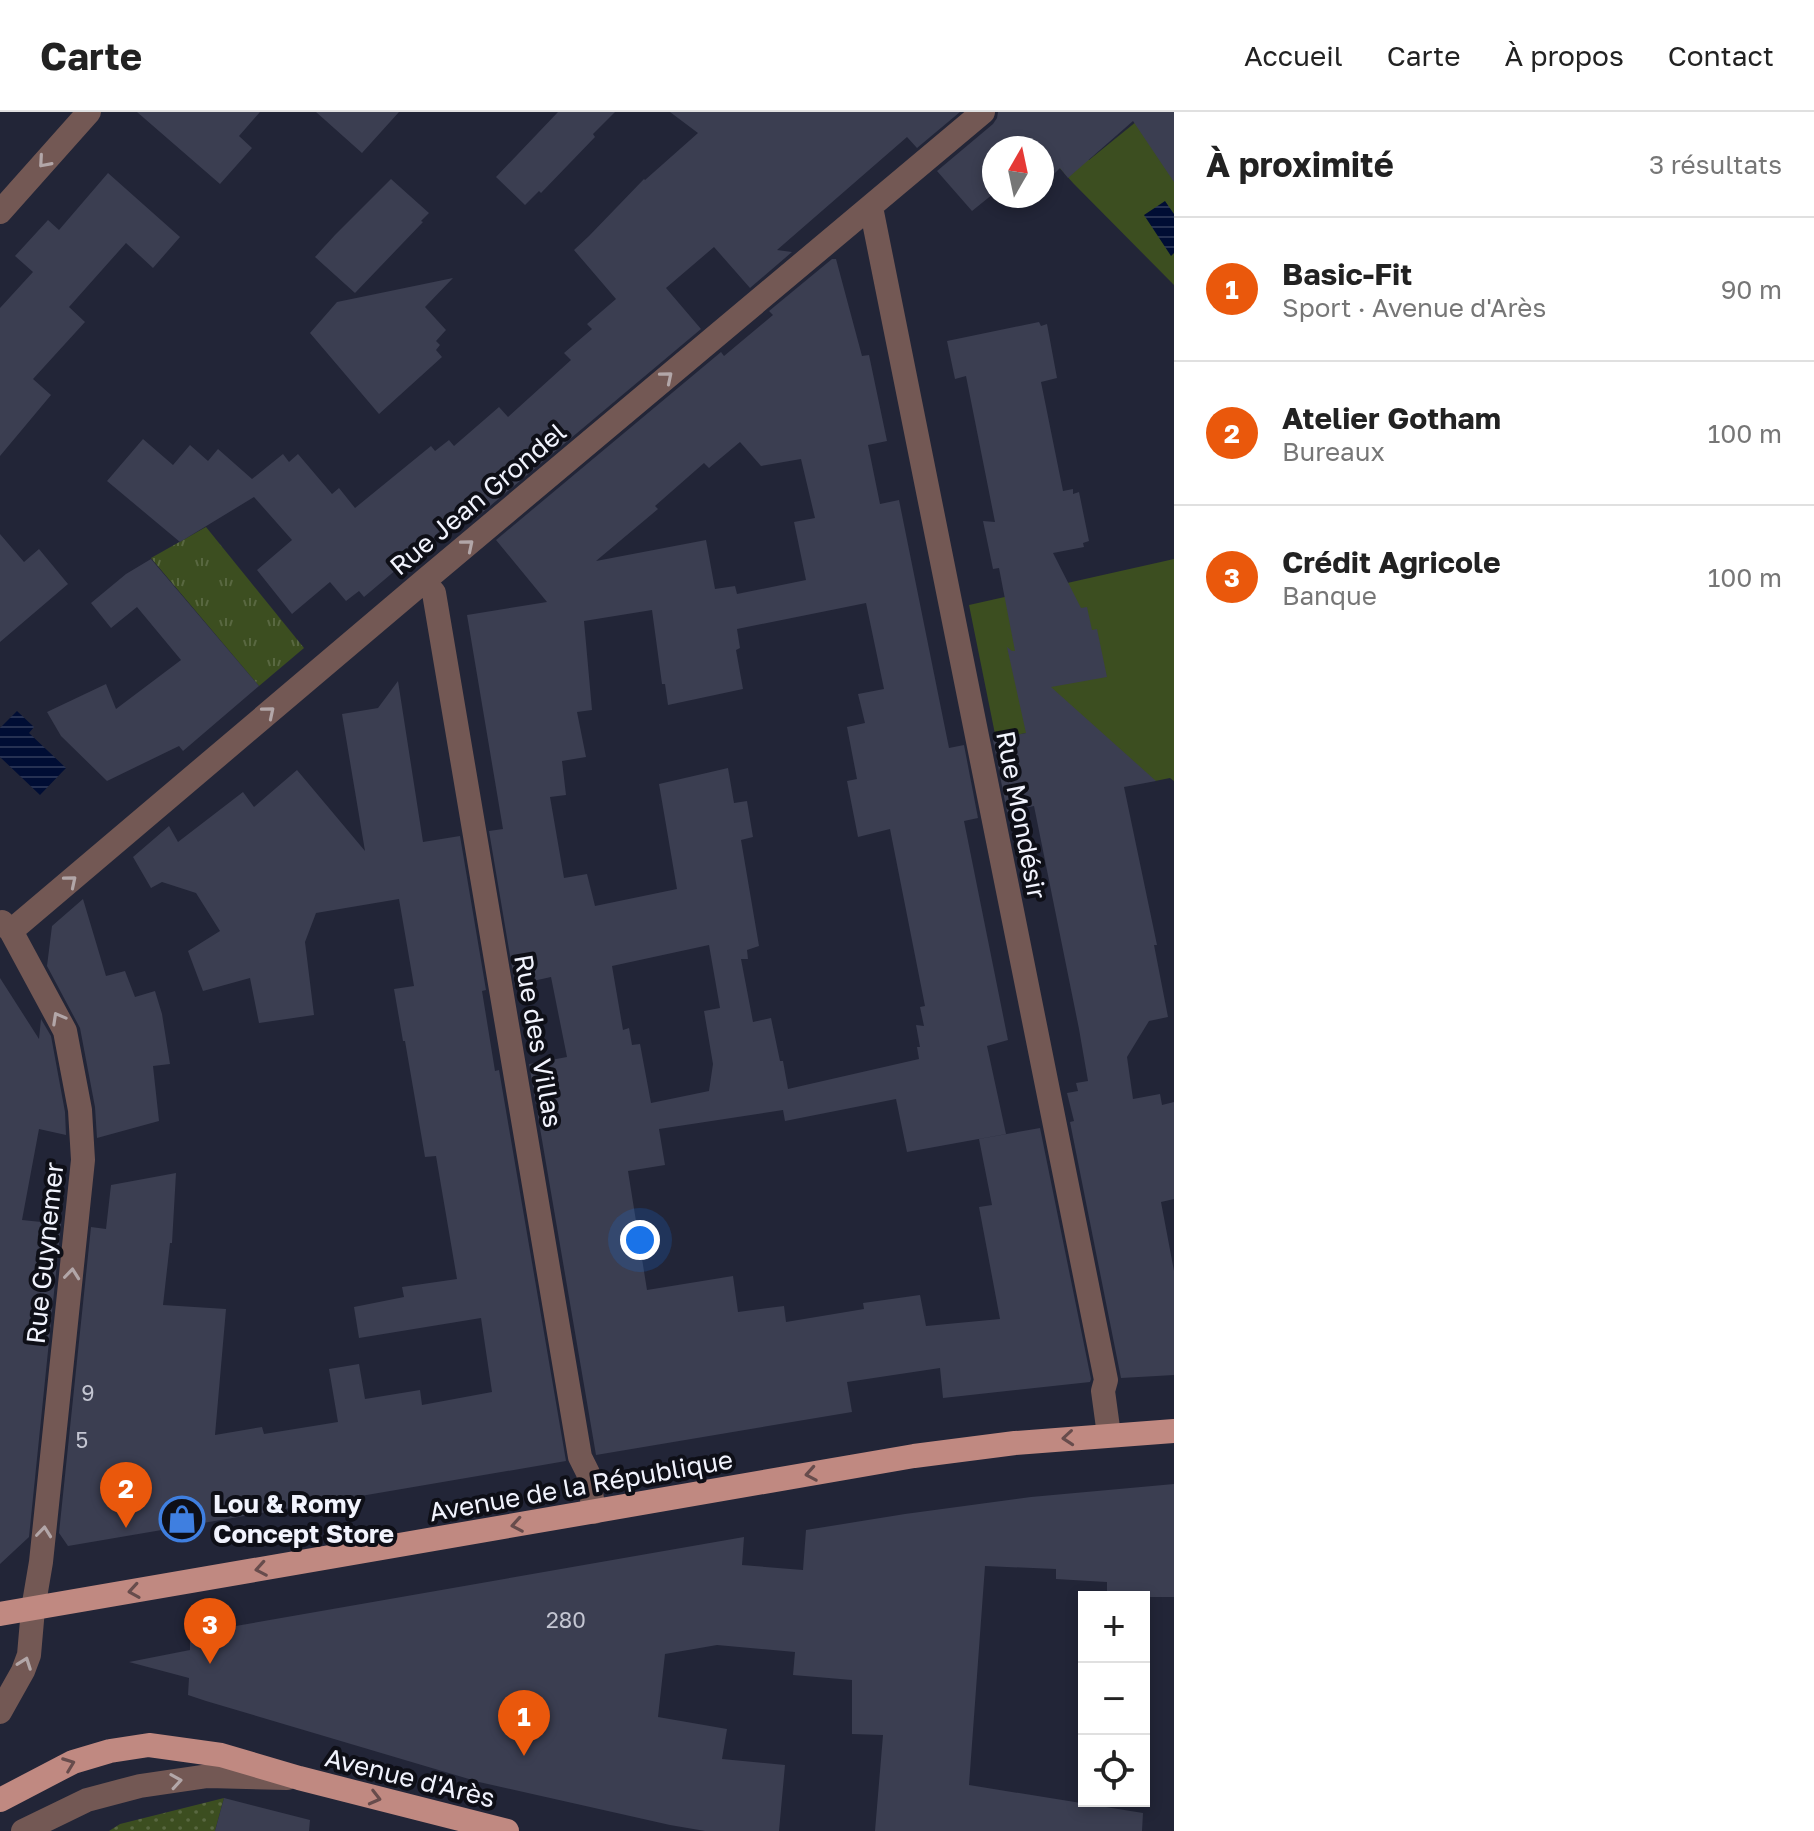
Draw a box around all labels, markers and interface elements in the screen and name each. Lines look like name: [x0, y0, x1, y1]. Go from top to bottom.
text: Carte: [40, 33, 142, 78]
text: Accueil: [1244, 39, 1343, 72]
text: Carte: [1387, 39, 1460, 72]
text: À propos: [1504, 39, 1624, 72]
text: Contact: [1668, 39, 1774, 72]
north arrow: [982, 136, 1054, 208]
text: À proximité: [1206, 144, 1394, 184]
text: 3 résultats: [1649, 149, 1782, 180]
one-way arrow: [40, 153, 54, 168]
text: Basic-Fit: [1282, 256, 1412, 292]
text: 1: [1225, 274, 1239, 305]
text: 90 m: [1721, 274, 1782, 305]
text: Sport · Avenue d'Arès: [1282, 292, 1546, 323]
one-way arrow: [657, 372, 672, 387]
text: Atelier Gotham: [1282, 400, 1501, 436]
street label: Rue Jean Grondel: [383, 416, 572, 581]
text: 2: [1224, 418, 1240, 449]
text: 100 m: [1708, 418, 1782, 449]
text: Bureaux: [1282, 436, 1385, 467]
one-way arrow: [458, 540, 473, 555]
text: Crédit Agricole: [1282, 544, 1501, 580]
text: 3: [1224, 562, 1240, 593]
text: 100 m: [1708, 562, 1782, 593]
text: Banque: [1282, 580, 1377, 611]
one-way arrow: [260, 708, 274, 722]
street label: Rue Mondésir: [990, 728, 1053, 901]
one-way arrow: [62, 876, 76, 891]
street label: Rue des Villas: [508, 952, 569, 1130]
one-way arrow: [52, 1011, 67, 1026]
street label: Rue Guynemer: [20, 1161, 69, 1345]
your location: [620, 1220, 660, 1260]
one-way arrow: [63, 1267, 80, 1280]
house number: 9: [81, 1379, 95, 1406]
house number: 5: [76, 1426, 88, 1453]
one-way arrow: [1061, 1430, 1074, 1447]
street label: Avenue de la République: [427, 1444, 735, 1527]
pin: 2: [100, 1462, 152, 1528]
one-way arrow: [804, 1465, 818, 1482]
place label: Lou & Romy Concept Store: [213, 1488, 394, 1549]
shop icon: Lou & Romy Concept Store: [158, 1495, 206, 1543]
one-way arrow: [510, 1516, 524, 1533]
one-way arrow: [36, 1525, 53, 1538]
one-way arrow: [254, 1560, 268, 1577]
one-way arrow: [127, 1582, 141, 1599]
map controls: [1078, 1591, 1150, 1807]
button: +: [1078, 1591, 1150, 1663]
pin: 3: [184, 1598, 236, 1664]
house number: 280: [546, 1606, 586, 1633]
one-way arrow: [15, 1657, 31, 1671]
button: −: [1078, 1663, 1150, 1735]
pin: 1: [498, 1690, 550, 1756]
button: locate: [1078, 1735, 1150, 1807]
street label: Avenue d'Arès: [322, 1741, 498, 1814]
one-way arrow: [61, 1757, 75, 1774]
one-way arrow: [169, 1773, 183, 1790]
one-way arrow: [368, 1788, 381, 1805]

